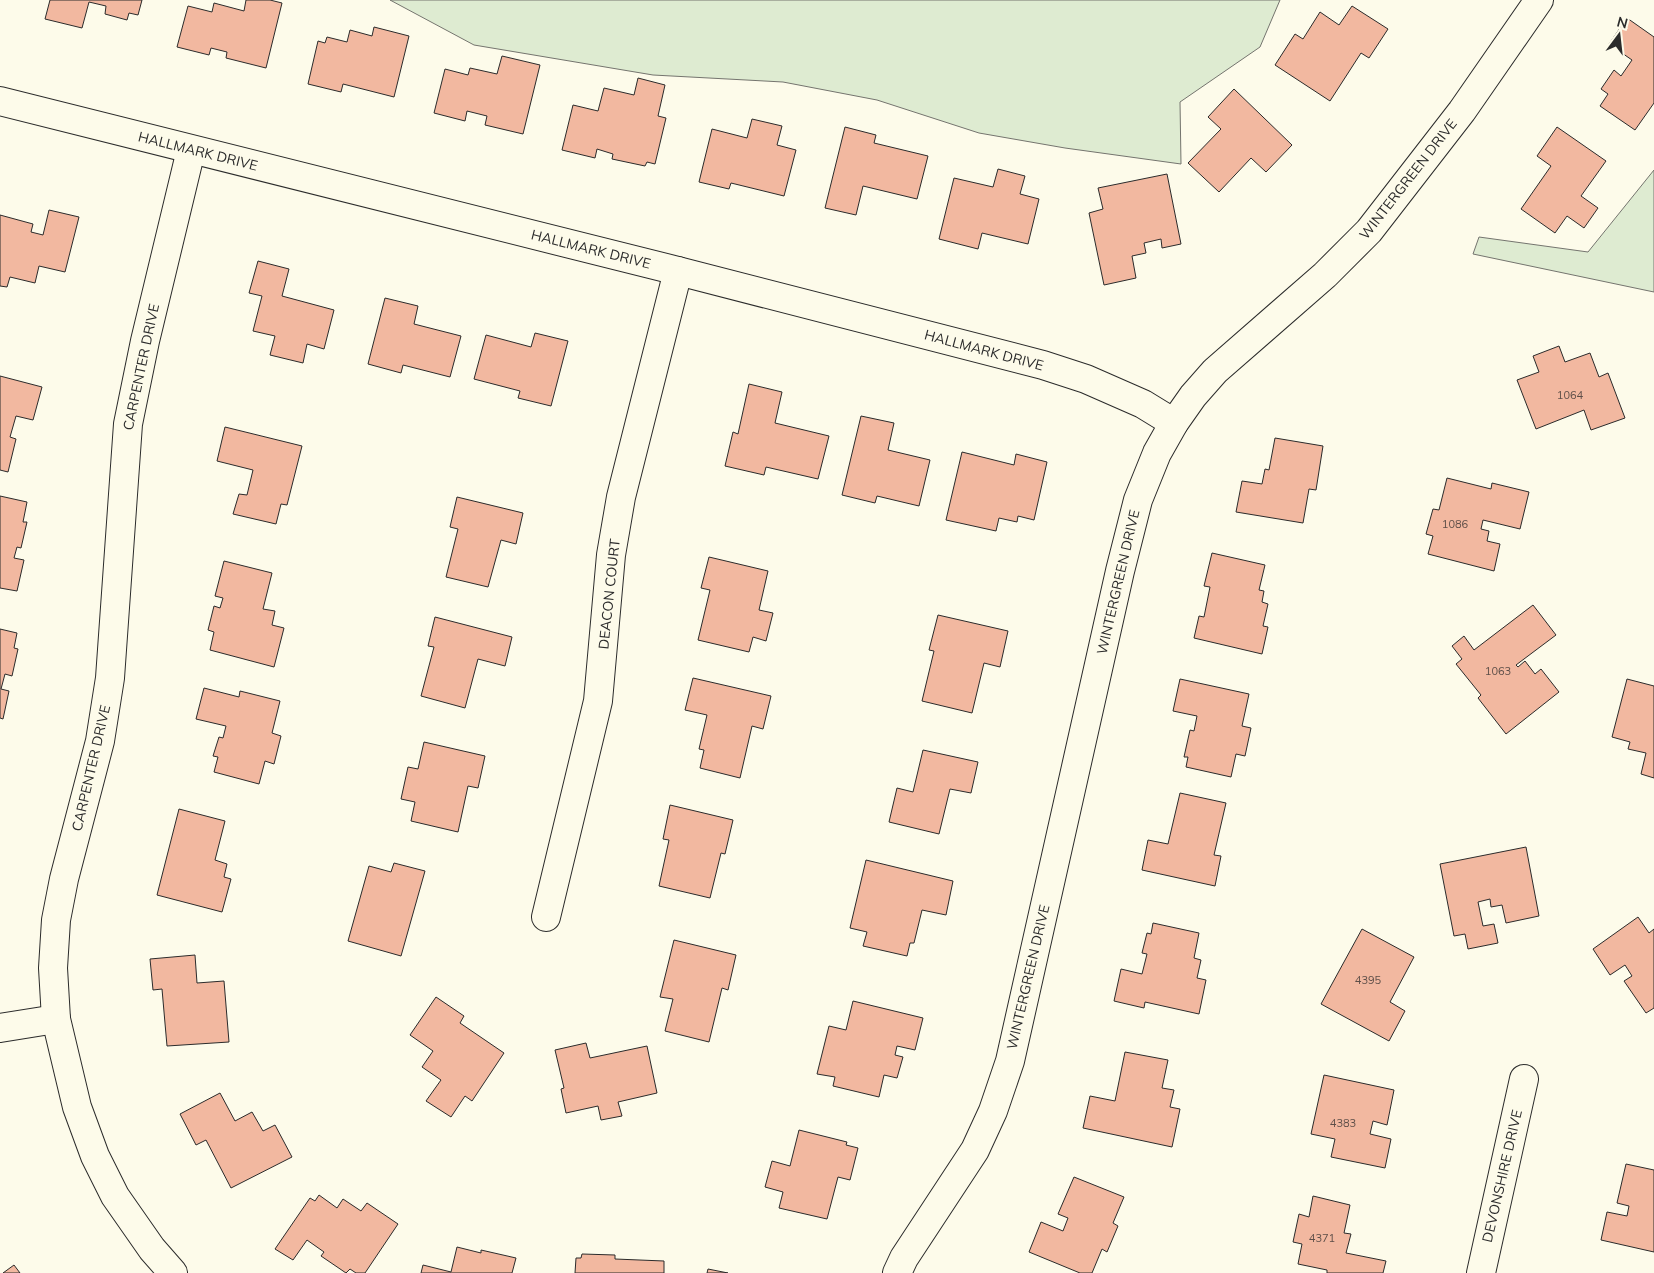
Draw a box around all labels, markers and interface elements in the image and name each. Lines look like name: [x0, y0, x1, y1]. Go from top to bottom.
north arrow: [1594, 10, 1644, 60]
text: N: [1615, 12, 1630, 33]
street label: WINTERGREEN DRIVE: [1355, 115, 1461, 243]
street label: HALLMARK DRIVE: [136, 127, 260, 175]
street label: HALLMARK DRIVE: [529, 225, 653, 273]
street label: CARPENTER DRIVE: [119, 302, 163, 432]
street label: HALLMARK DRIVE: [922, 325, 1046, 375]
house number: 1064: [1557, 388, 1584, 402]
street label: WINTERGREEN DRIVE: [1093, 508, 1143, 656]
house number: 1086: [1442, 517, 1469, 531]
street label: DEACON COURT: [594, 537, 624, 650]
house number: 1063: [1485, 664, 1511, 678]
street label: CARPENTER DRIVE: [68, 703, 114, 833]
street label: WINTERGREEN DRIVE: [1003, 903, 1053, 1051]
house number: 4395: [1355, 973, 1382, 987]
street label: DEVONSHIRE DRIVE: [1478, 1108, 1526, 1244]
house number: 4383: [1330, 1116, 1356, 1130]
house number: 4371: [1309, 1231, 1335, 1245]

